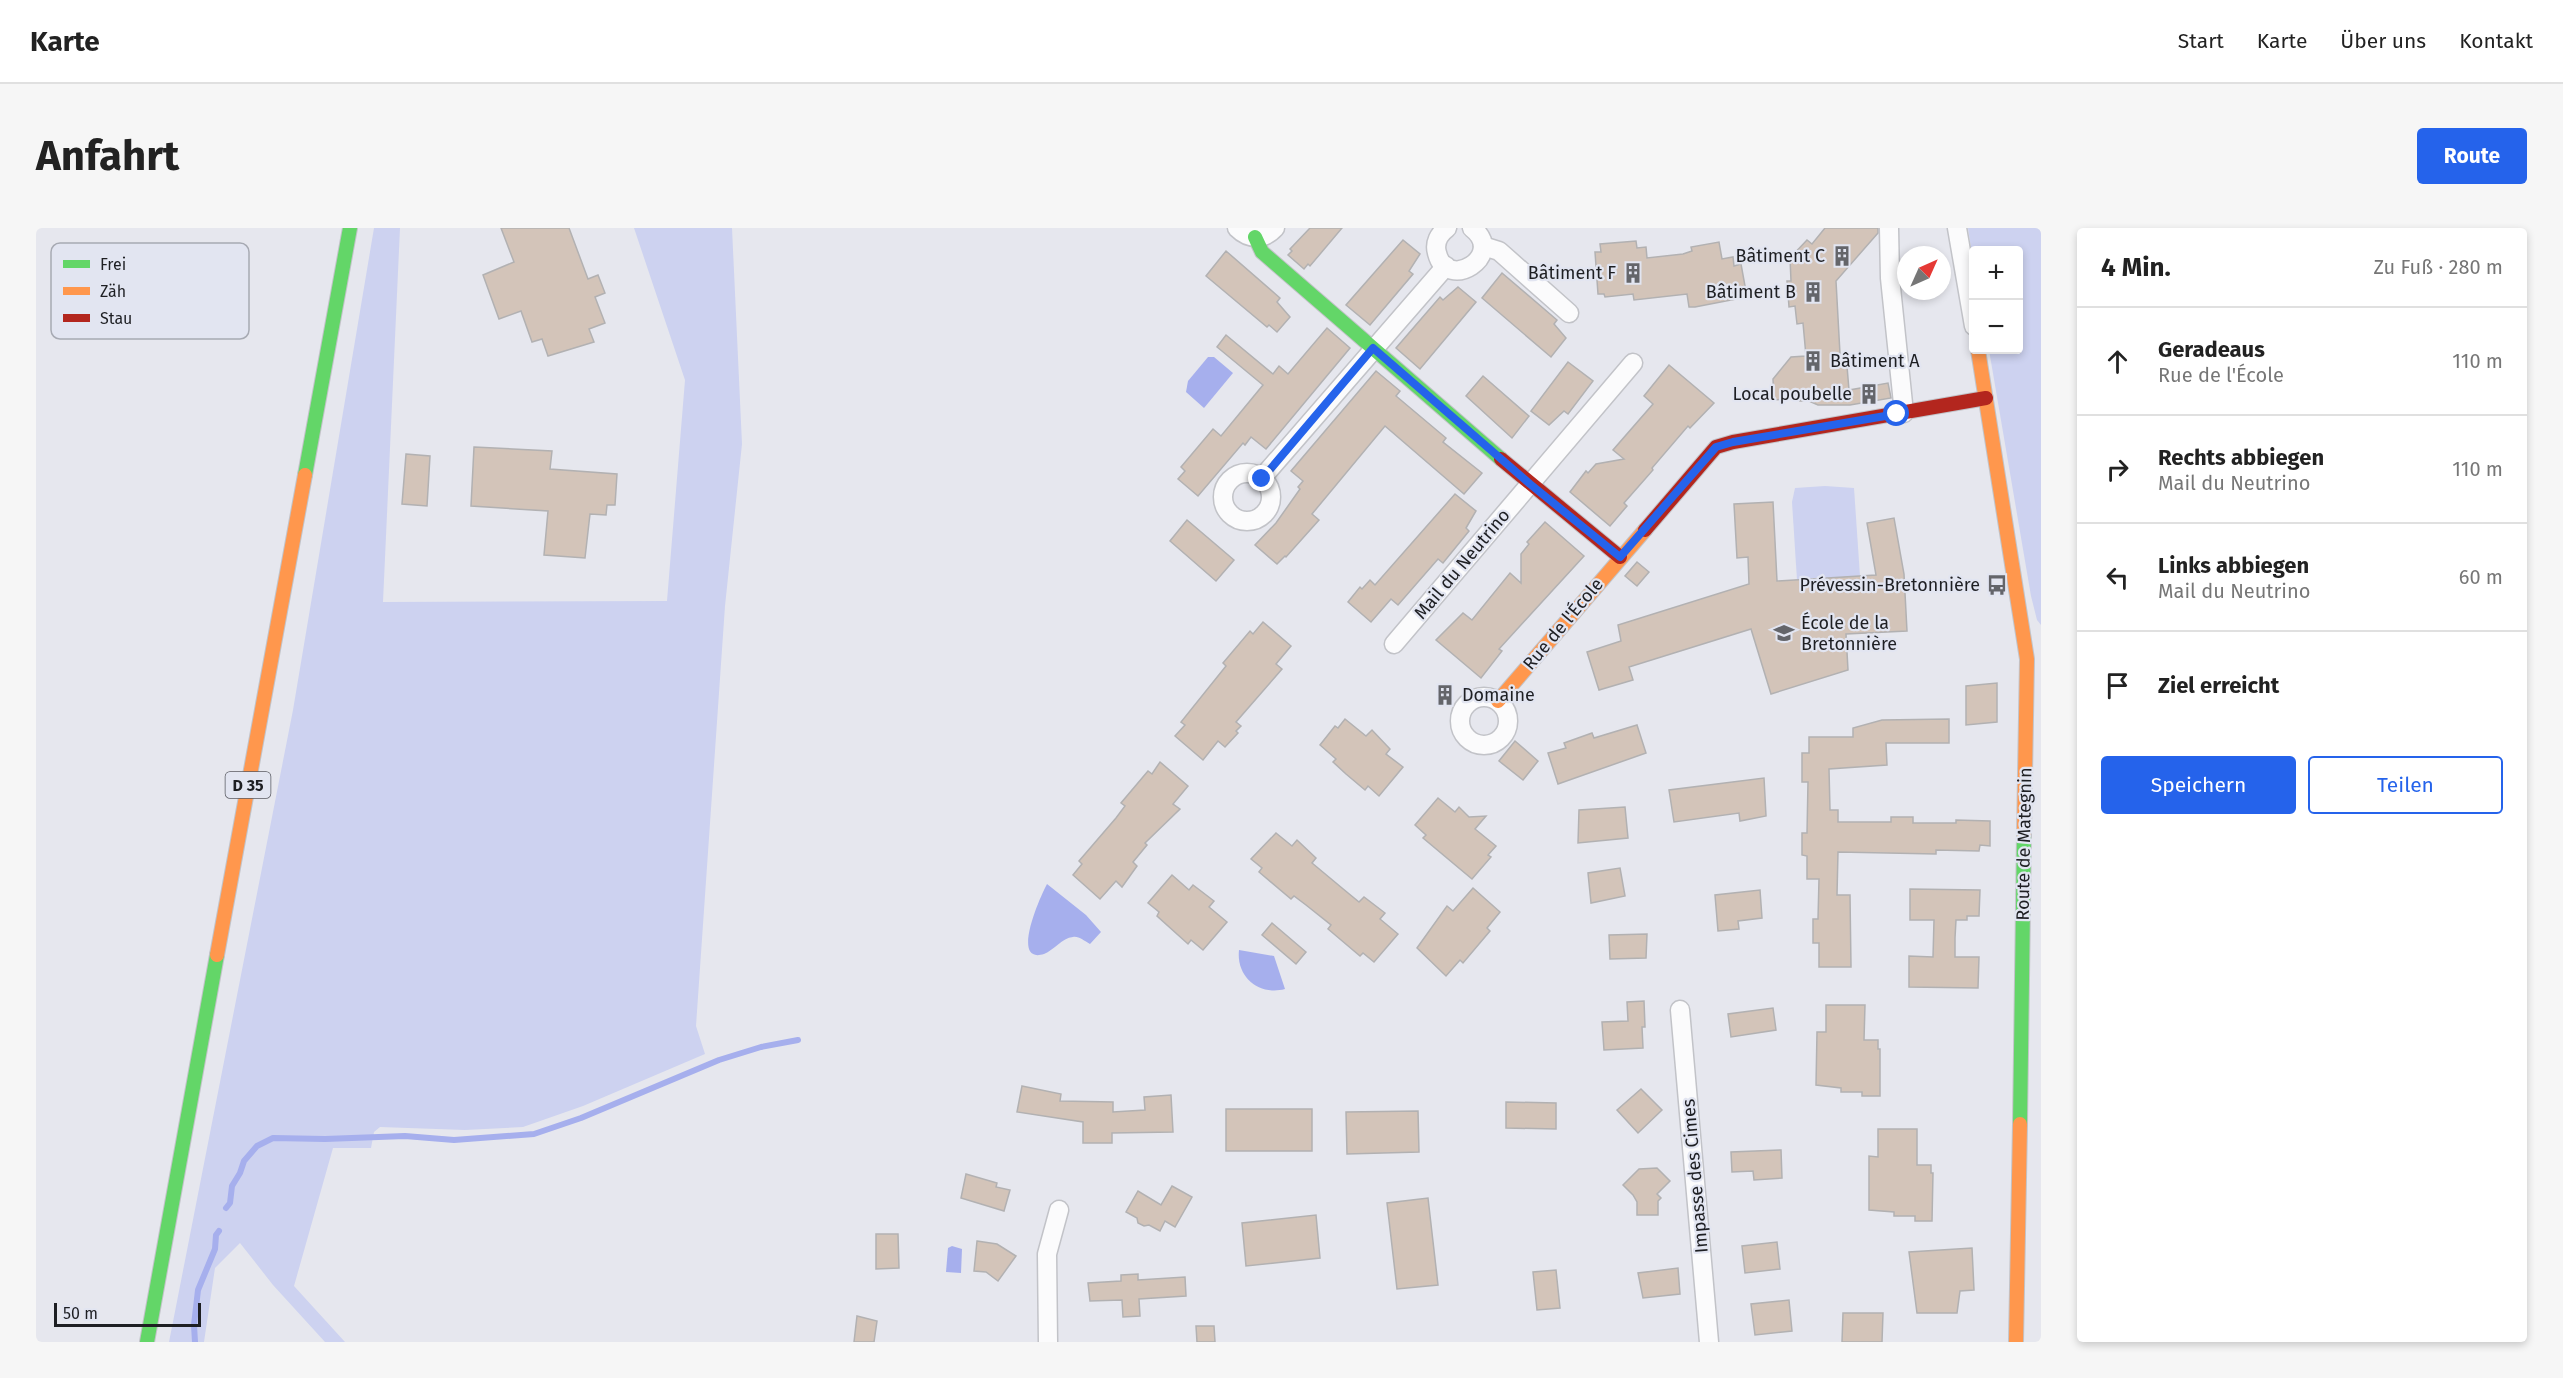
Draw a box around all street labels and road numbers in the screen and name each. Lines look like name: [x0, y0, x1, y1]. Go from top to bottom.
street label: Mail du Neutrino: [1410, 504, 1514, 624]
street label: Rue de l'École: [1517, 573, 1608, 674]
street label: Route de Mategnin: [2012, 767, 2036, 921]
road number: D 35: [226, 772, 270, 798]
street label: Impasse des Cimes: [1677, 1098, 1713, 1254]

